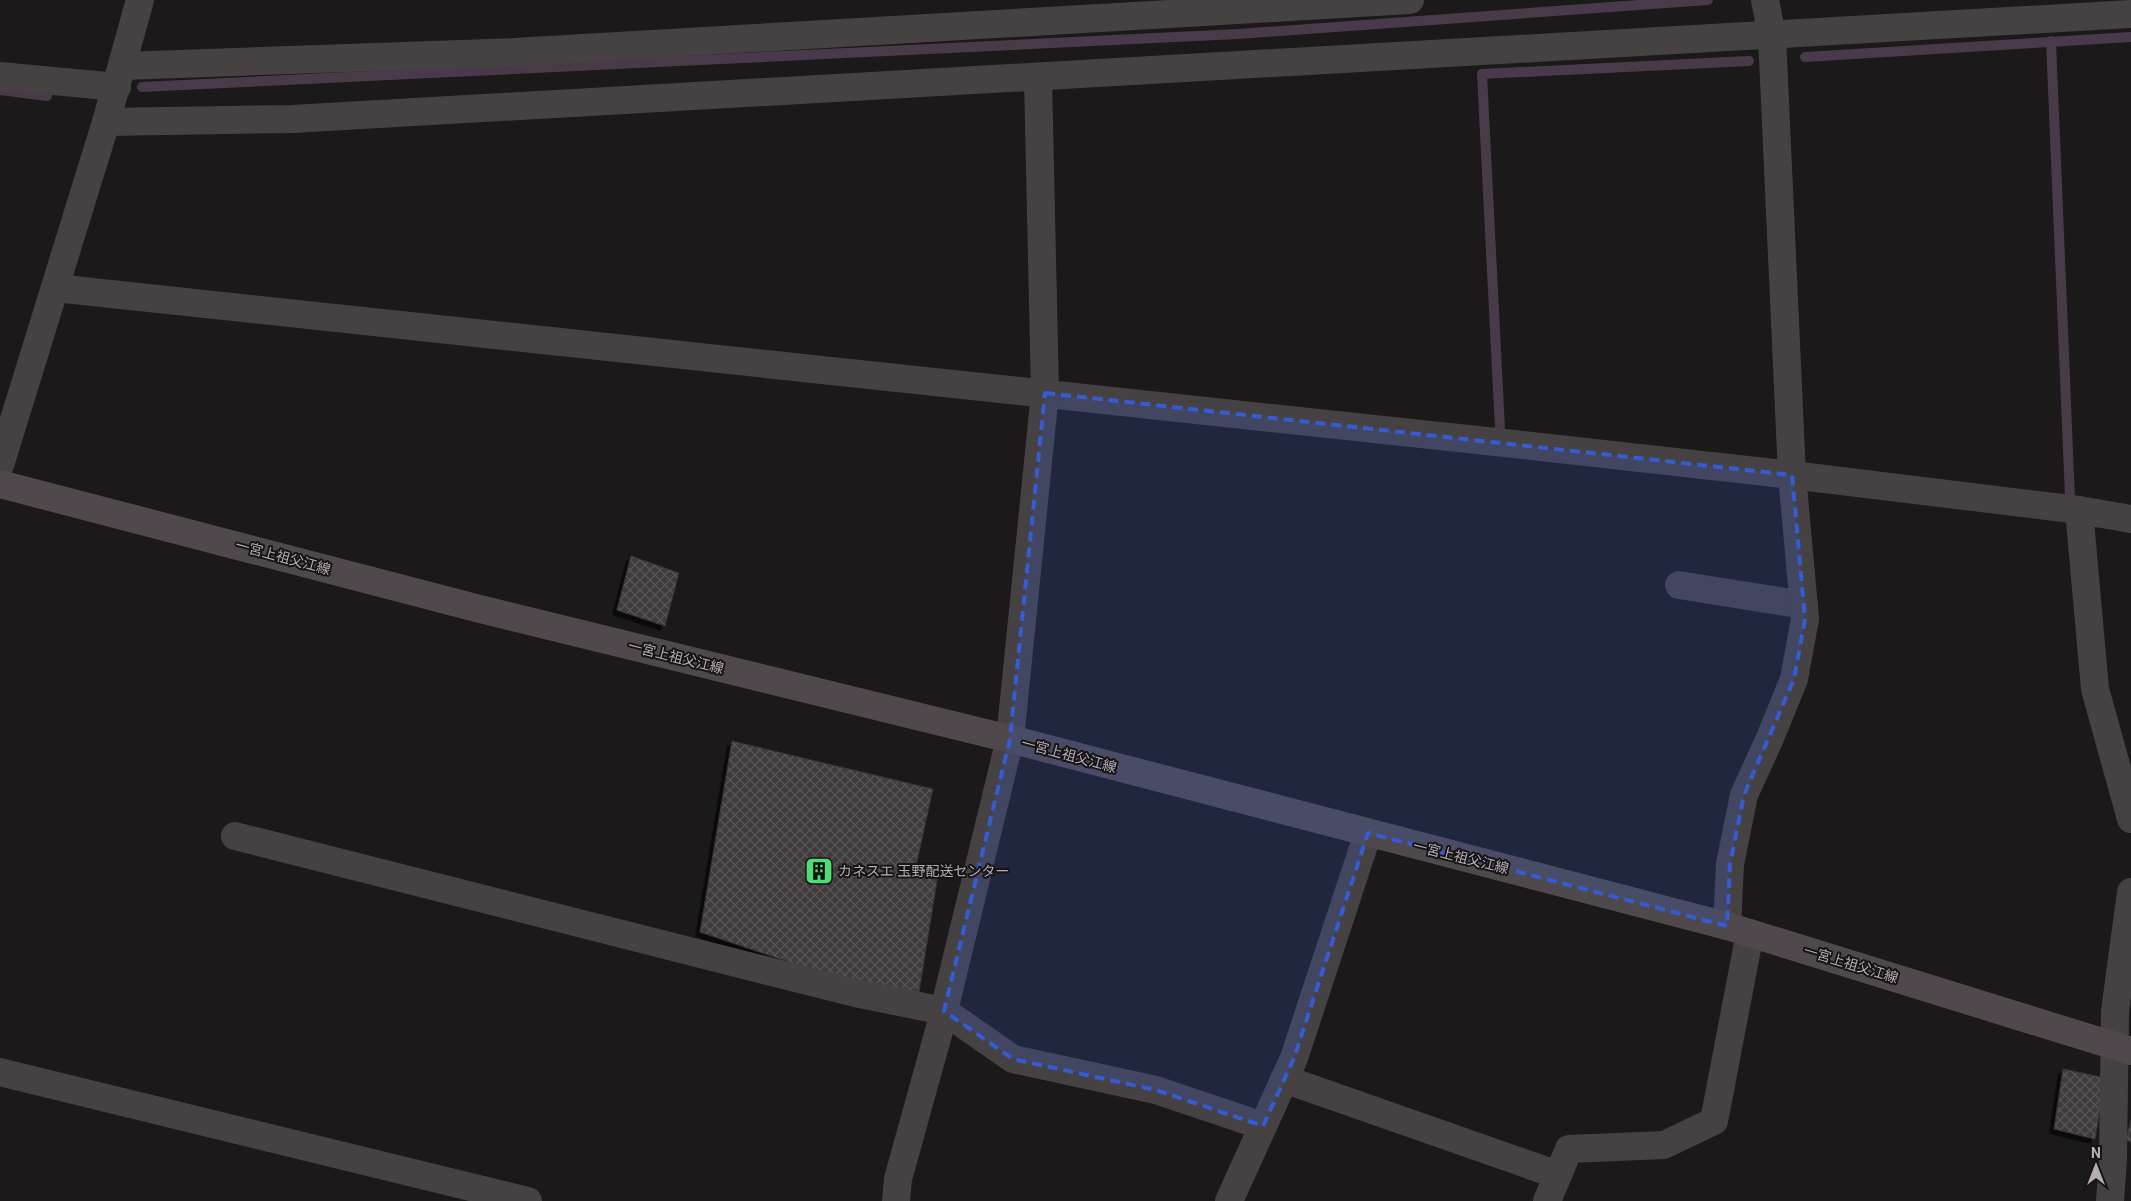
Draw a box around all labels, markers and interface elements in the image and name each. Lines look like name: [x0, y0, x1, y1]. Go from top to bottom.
street label: 一宮上祖父江線: [234, 537, 332, 577]
street label: 一宮上祖父江線: [627, 637, 725, 677]
street label: 一宮上祖父江線: [1020, 735, 1118, 775]
street label: 一宮上祖父江線: [1412, 837, 1510, 877]
building icon: カネスエ 玉野配送センター: [804, 856, 834, 886]
place label: カネスエ 玉野配送センター: [838, 863, 1009, 879]
street label: 一宮上祖父江線: [1802, 942, 1900, 986]
north arrow: [2071, 1141, 2121, 1191]
text: N: [2091, 1145, 2101, 1161]

